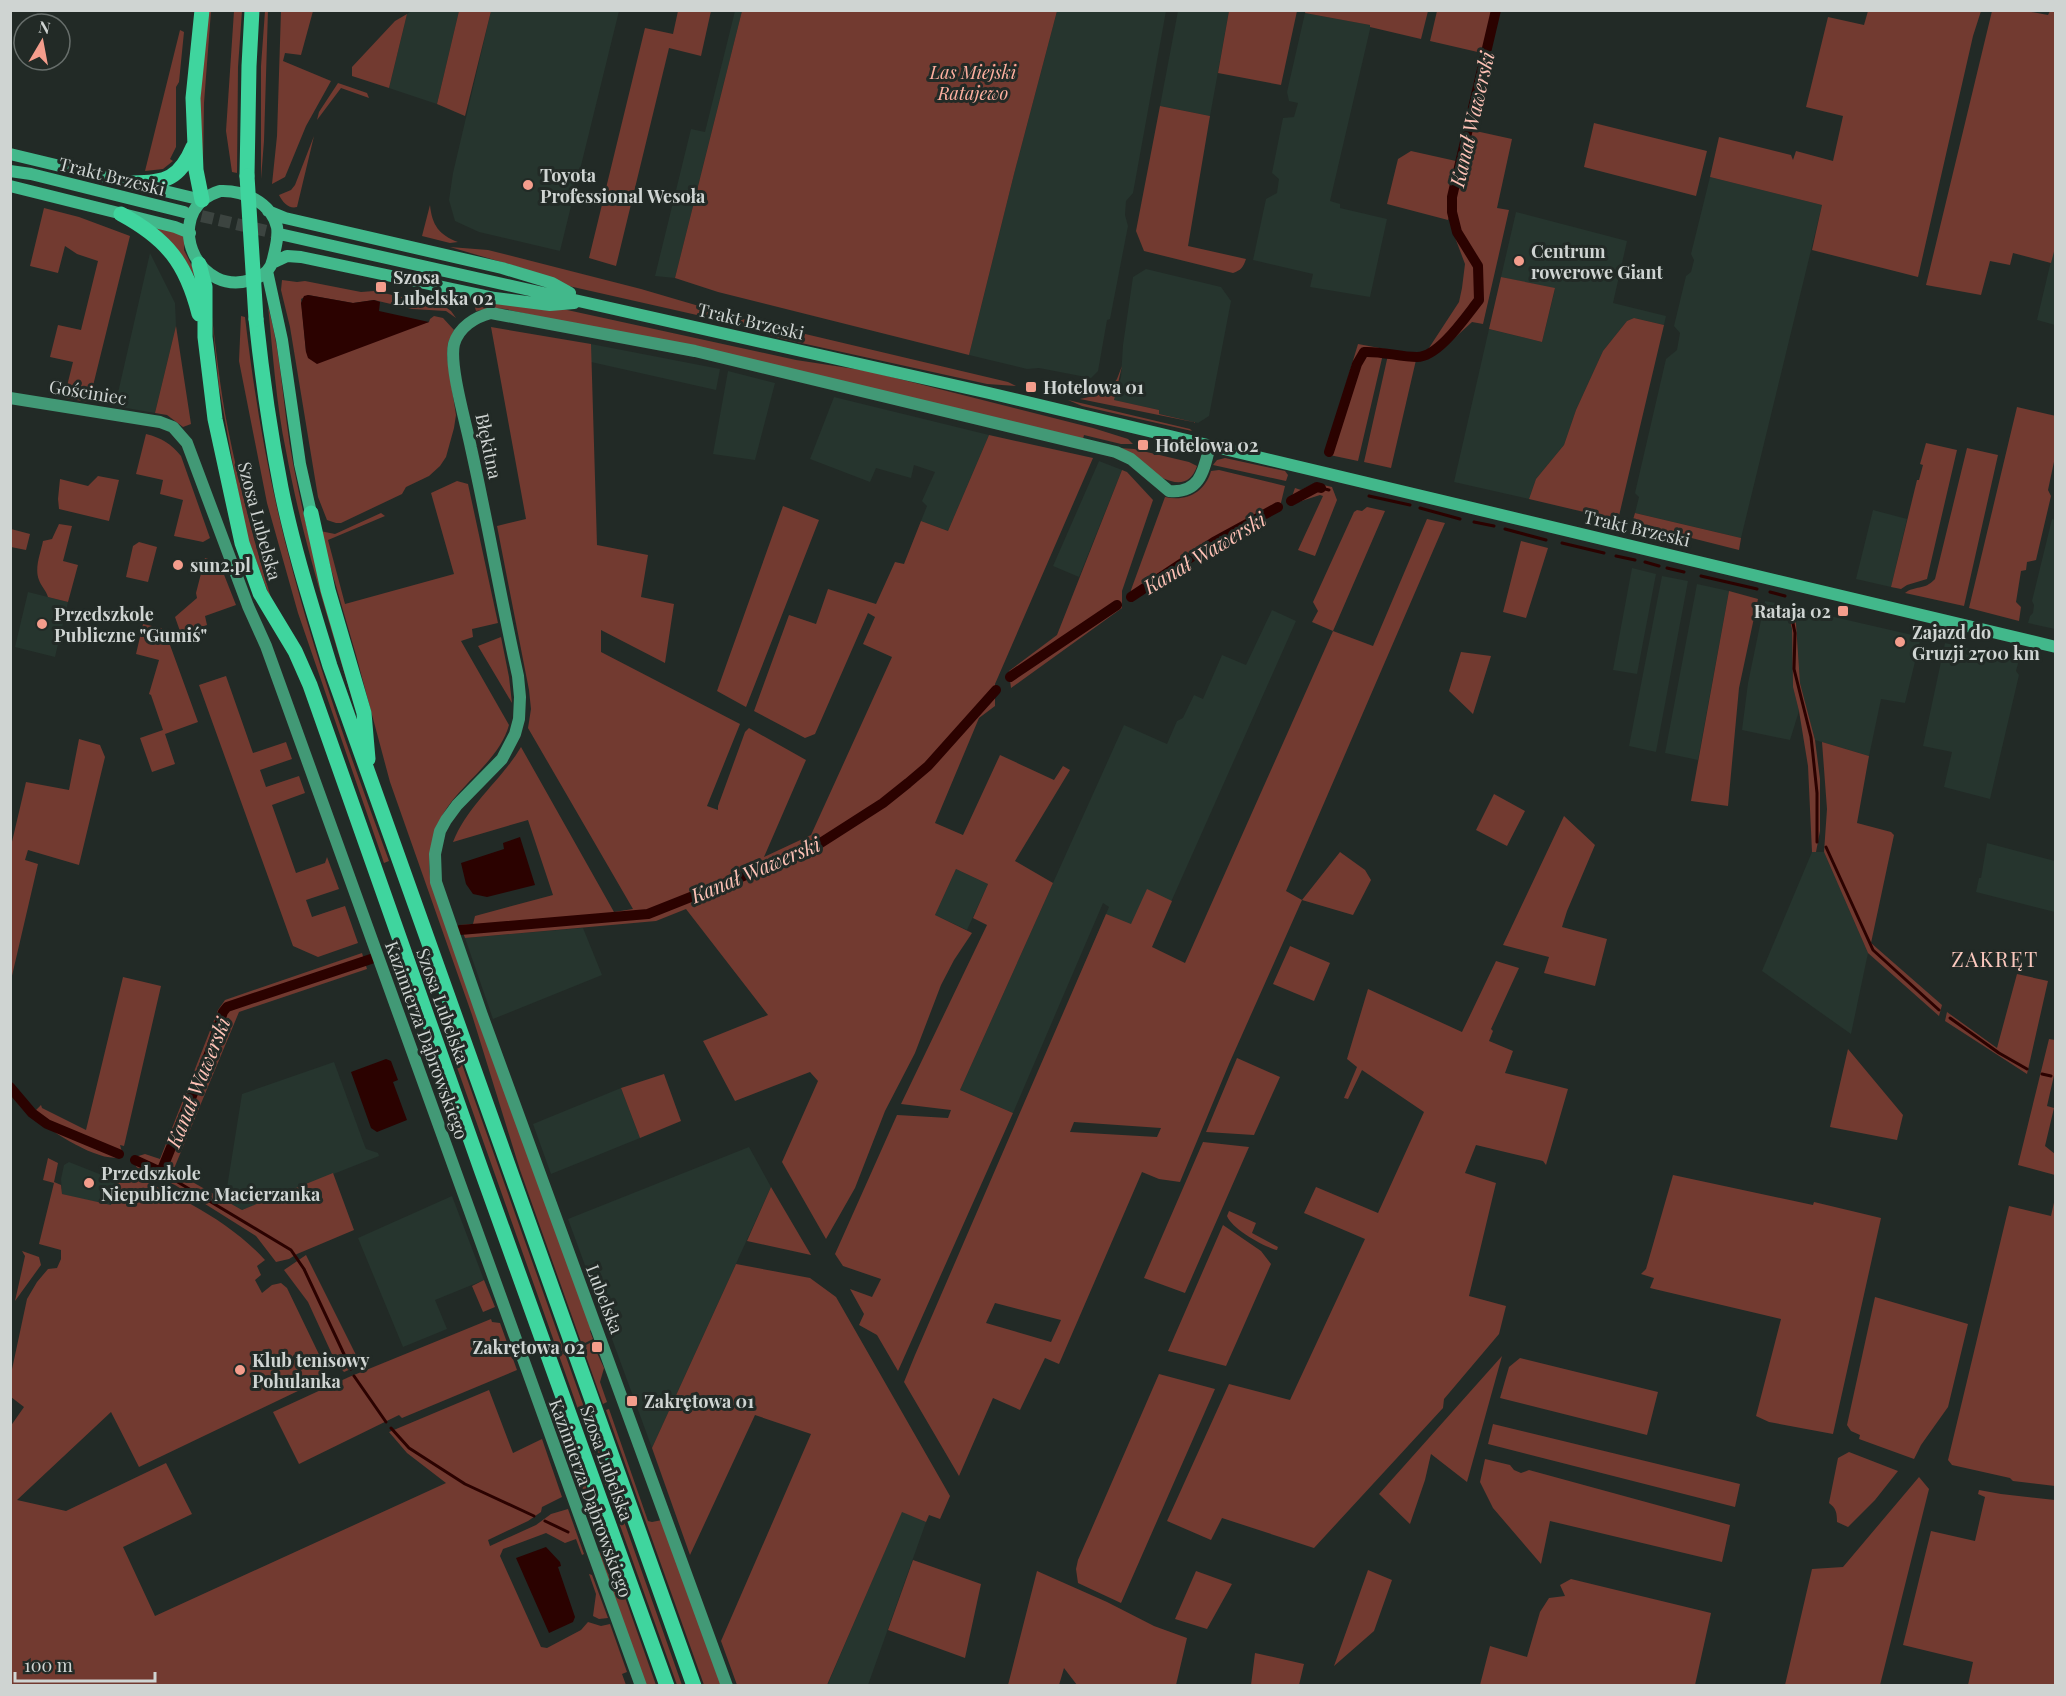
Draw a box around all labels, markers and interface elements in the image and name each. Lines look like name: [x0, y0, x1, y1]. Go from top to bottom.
north arrow: [12, 12, 72, 72]
text: N: [37, 15, 53, 38]
water label: Kanał Wawerski: [1442, 48, 1500, 190]
park label: Las Miejski Ratajewo: [929, 60, 1017, 105]
street label: Trakt Brzeski: [56, 151, 168, 201]
place label: Toyota Professional Wesoła: [540, 163, 706, 208]
marker: Toyota Professional Wesoła: [521, 178, 535, 192]
place label: Centrum rowerowe Giant: [1531, 239, 1663, 284]
marker: Centrum rowerowe Giant: [1512, 254, 1526, 268]
place label: Szosa Lubelska 02: [393, 265, 493, 310]
marker: Szosa Lubelska 02: [374, 280, 388, 294]
street label: Trakt Brzeski: [695, 297, 807, 345]
street label: Gościniec: [47, 374, 129, 410]
place label: Hotelowa 01: [1043, 375, 1144, 399]
marker: Hotelowa 01: [1024, 380, 1038, 394]
street label: Błękitna: [470, 411, 508, 481]
place label: Hotelowa 02: [1155, 433, 1258, 457]
marker: Hotelowa 02: [1136, 438, 1150, 452]
street label: Szosa Lubelska: [233, 459, 287, 583]
water label: Kanał Wawerski: [1137, 504, 1271, 600]
street label: Trakt Brzeski: [1581, 504, 1693, 552]
place label: sun2.pl: [190, 553, 251, 577]
marker: sun2.pl: [171, 558, 185, 572]
place label: Rataja 02: [1754, 599, 1831, 623]
place label: Przedszkole Publiczne "Gumiś": [54, 602, 207, 647]
marker: Rataja 02: [1836, 604, 1850, 618]
marker: Przedszkole Publiczne "Gumiś": [35, 617, 49, 631]
place label: Zajazd do Gruzji 2700 km: [1912, 620, 2040, 665]
marker: Zajazd do Gruzji 2700 km: [1893, 635, 1907, 649]
water label: Kanał Wawerski: [685, 829, 825, 909]
street label: Kazimierza Dąbrowskiego: [380, 937, 474, 1143]
district label: ZAKRĘT: [1951, 944, 2039, 972]
street label: Szosa Lubelska: [411, 945, 475, 1067]
water label: Kanał Wawerski: [158, 1012, 236, 1152]
place label: Przedszkole Niepubliczne Macierzanka: [101, 1161, 321, 1206]
marker: Przedszkole Niepubliczne Macierzanka: [82, 1176, 96, 1190]
street label: Lubelska: [581, 1261, 629, 1337]
place label: Zakrętowa 02: [472, 1335, 585, 1359]
marker: Zakrętowa 02: [590, 1340, 604, 1354]
place label: Klub tenisowy Pohulanka: [252, 1348, 370, 1393]
marker: Klub tenisowy Pohulanka: [233, 1363, 247, 1377]
place label: Zakrętowa 01: [644, 1389, 754, 1413]
marker: Zakrętowa 01: [625, 1394, 639, 1408]
street label: Kazimierza Dąbrowskiego: [544, 1395, 638, 1601]
street label: Szosa Lubelska: [575, 1402, 639, 1524]
scale bar: [15, 1645, 154, 1683]
text: 100 m: [24, 1653, 73, 1677]

